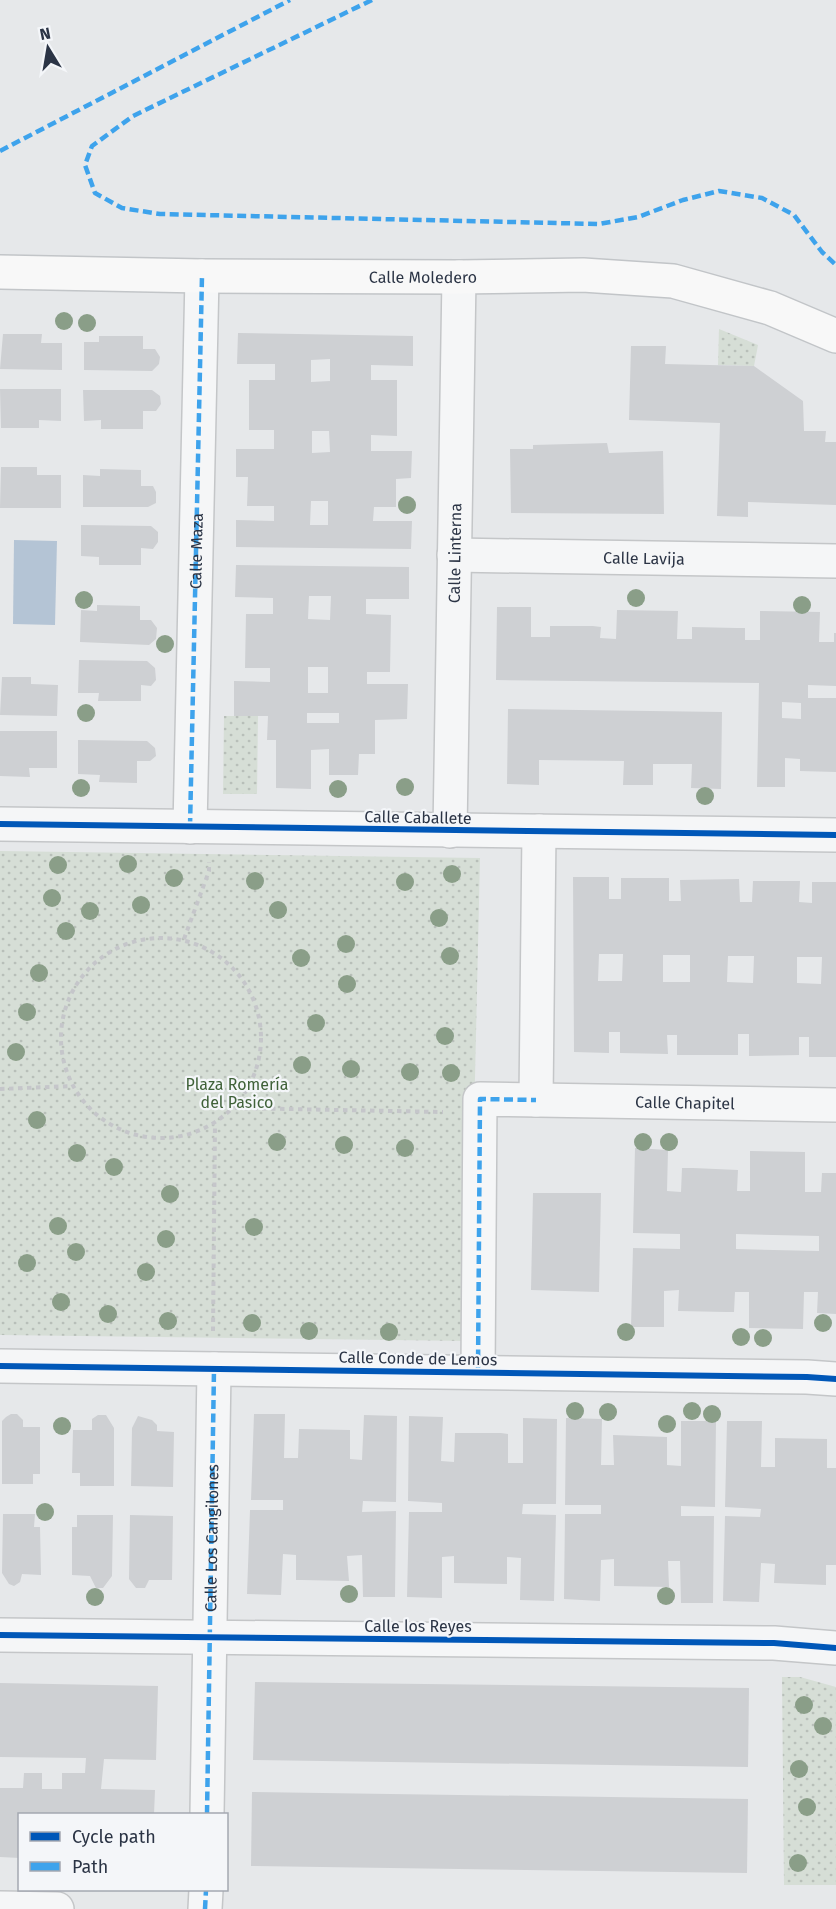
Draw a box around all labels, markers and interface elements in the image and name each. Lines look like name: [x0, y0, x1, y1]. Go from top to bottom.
north arrow: [18, 18, 78, 78]
text: N: [38, 23, 52, 44]
street label: Calle Moledero: [369, 268, 477, 287]
street label: Calle Linterna: [445, 503, 465, 603]
street label: Calle Maza: [186, 513, 207, 589]
street label: Calle Lavija: [603, 548, 685, 569]
street label: Calle Caballete: [364, 807, 472, 828]
park label: Plaza Romería del Pasico: [186, 1075, 288, 1112]
street label: Calle Chapitel: [635, 1093, 735, 1113]
street label: Calle Conde de Lemos: [338, 1348, 498, 1369]
street label: Calle Los Cangilones: [201, 1464, 223, 1612]
street label: Calle los Reyes: [364, 1617, 472, 1636]
legend: [18, 1813, 228, 1891]
text: Cycle path: [72, 1826, 156, 1848]
text: Path: [72, 1856, 108, 1878]

